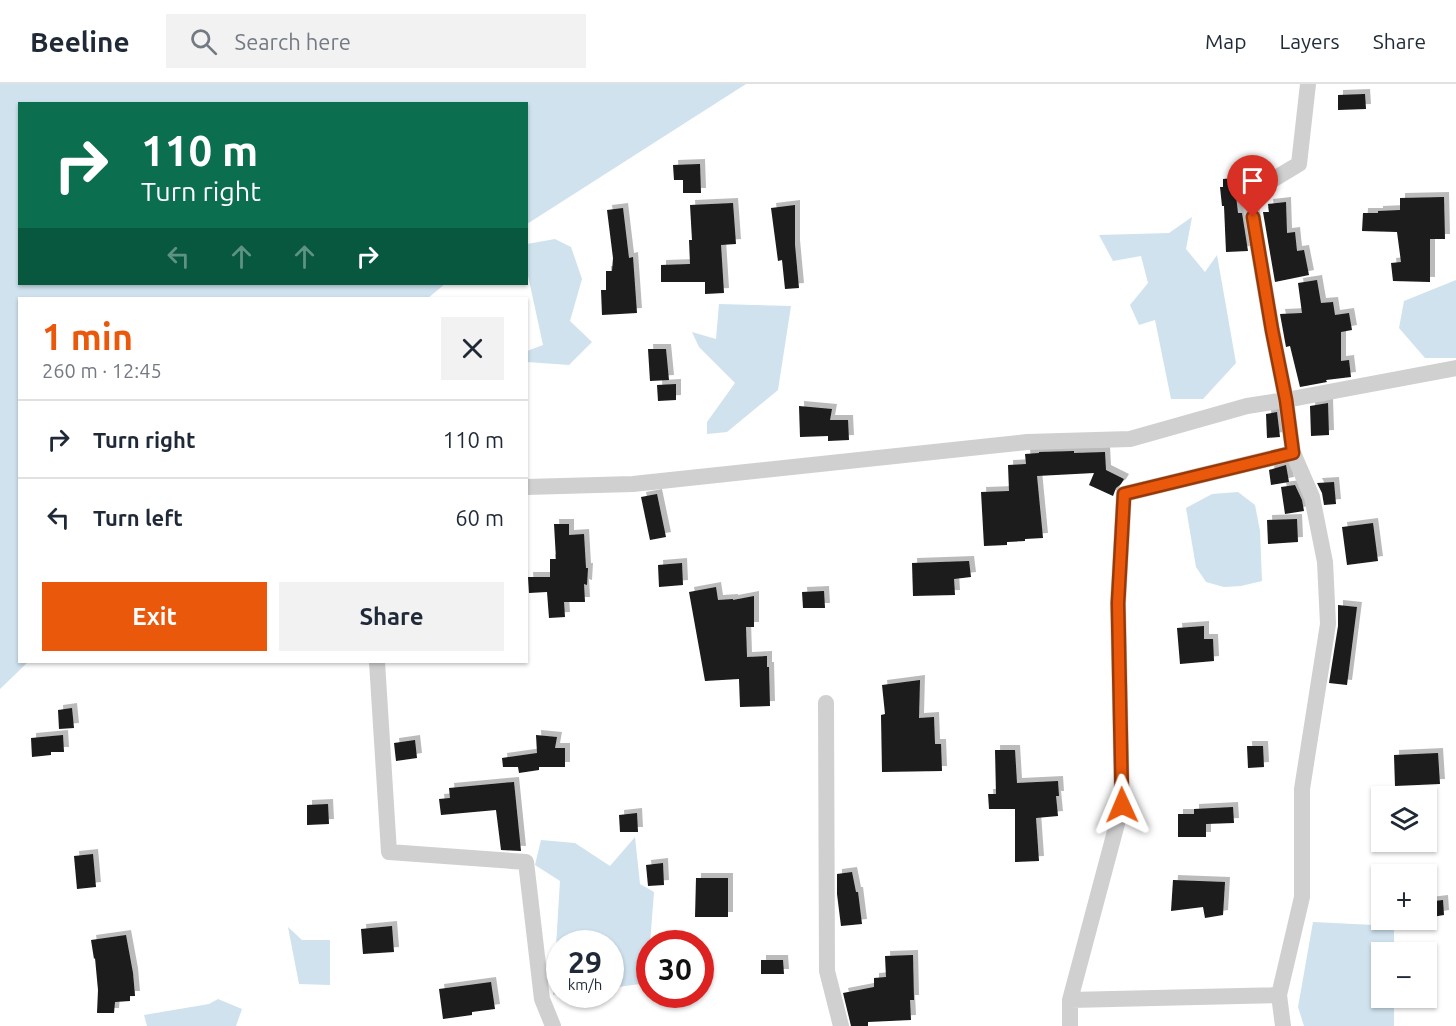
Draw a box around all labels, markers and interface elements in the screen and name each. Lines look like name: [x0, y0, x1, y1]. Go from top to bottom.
search box: [166, 14, 586, 68]
icon: search: [187, 25, 220, 58]
text: Beeline: [30, 26, 130, 57]
text: Search here: [235, 29, 351, 54]
text: Map: [1205, 29, 1246, 53]
text: Layers: [1279, 29, 1340, 53]
text: Share: [1373, 29, 1426, 53]
icon: right: [42, 126, 120, 204]
text: 110 m: [141, 127, 258, 174]
pin: [1227, 155, 1278, 217]
icon: arrive: [1236, 164, 1269, 197]
text: Turn right: [141, 176, 261, 206]
icon: left: [162, 240, 195, 273]
icon: ahead: [225, 240, 258, 273]
icon: ahead: [288, 240, 321, 273]
icon: right: [351, 240, 384, 273]
text: 1 min: [42, 316, 133, 357]
button: close: [441, 317, 504, 380]
text: 260 m · 12:45: [42, 359, 162, 382]
icon: right: [42, 423, 75, 456]
text: Turn right: [93, 427, 195, 452]
text: 110 m: [443, 427, 504, 452]
icon: left: [42, 501, 75, 534]
text: Turn left: [93, 505, 183, 530]
text: 60 m: [455, 505, 504, 530]
button: Exit: [42, 582, 267, 651]
button: Share: [279, 582, 504, 651]
position arrow: [1090, 773, 1154, 837]
map controls: [1371, 786, 1437, 1008]
button: layers: [1371, 786, 1437, 852]
button: +: [1371, 864, 1437, 930]
speed limit sign: 30: [636, 930, 714, 1008]
button: −: [1371, 942, 1437, 1008]
text: 29: [568, 945, 602, 979]
text: km/h: [568, 976, 602, 993]

